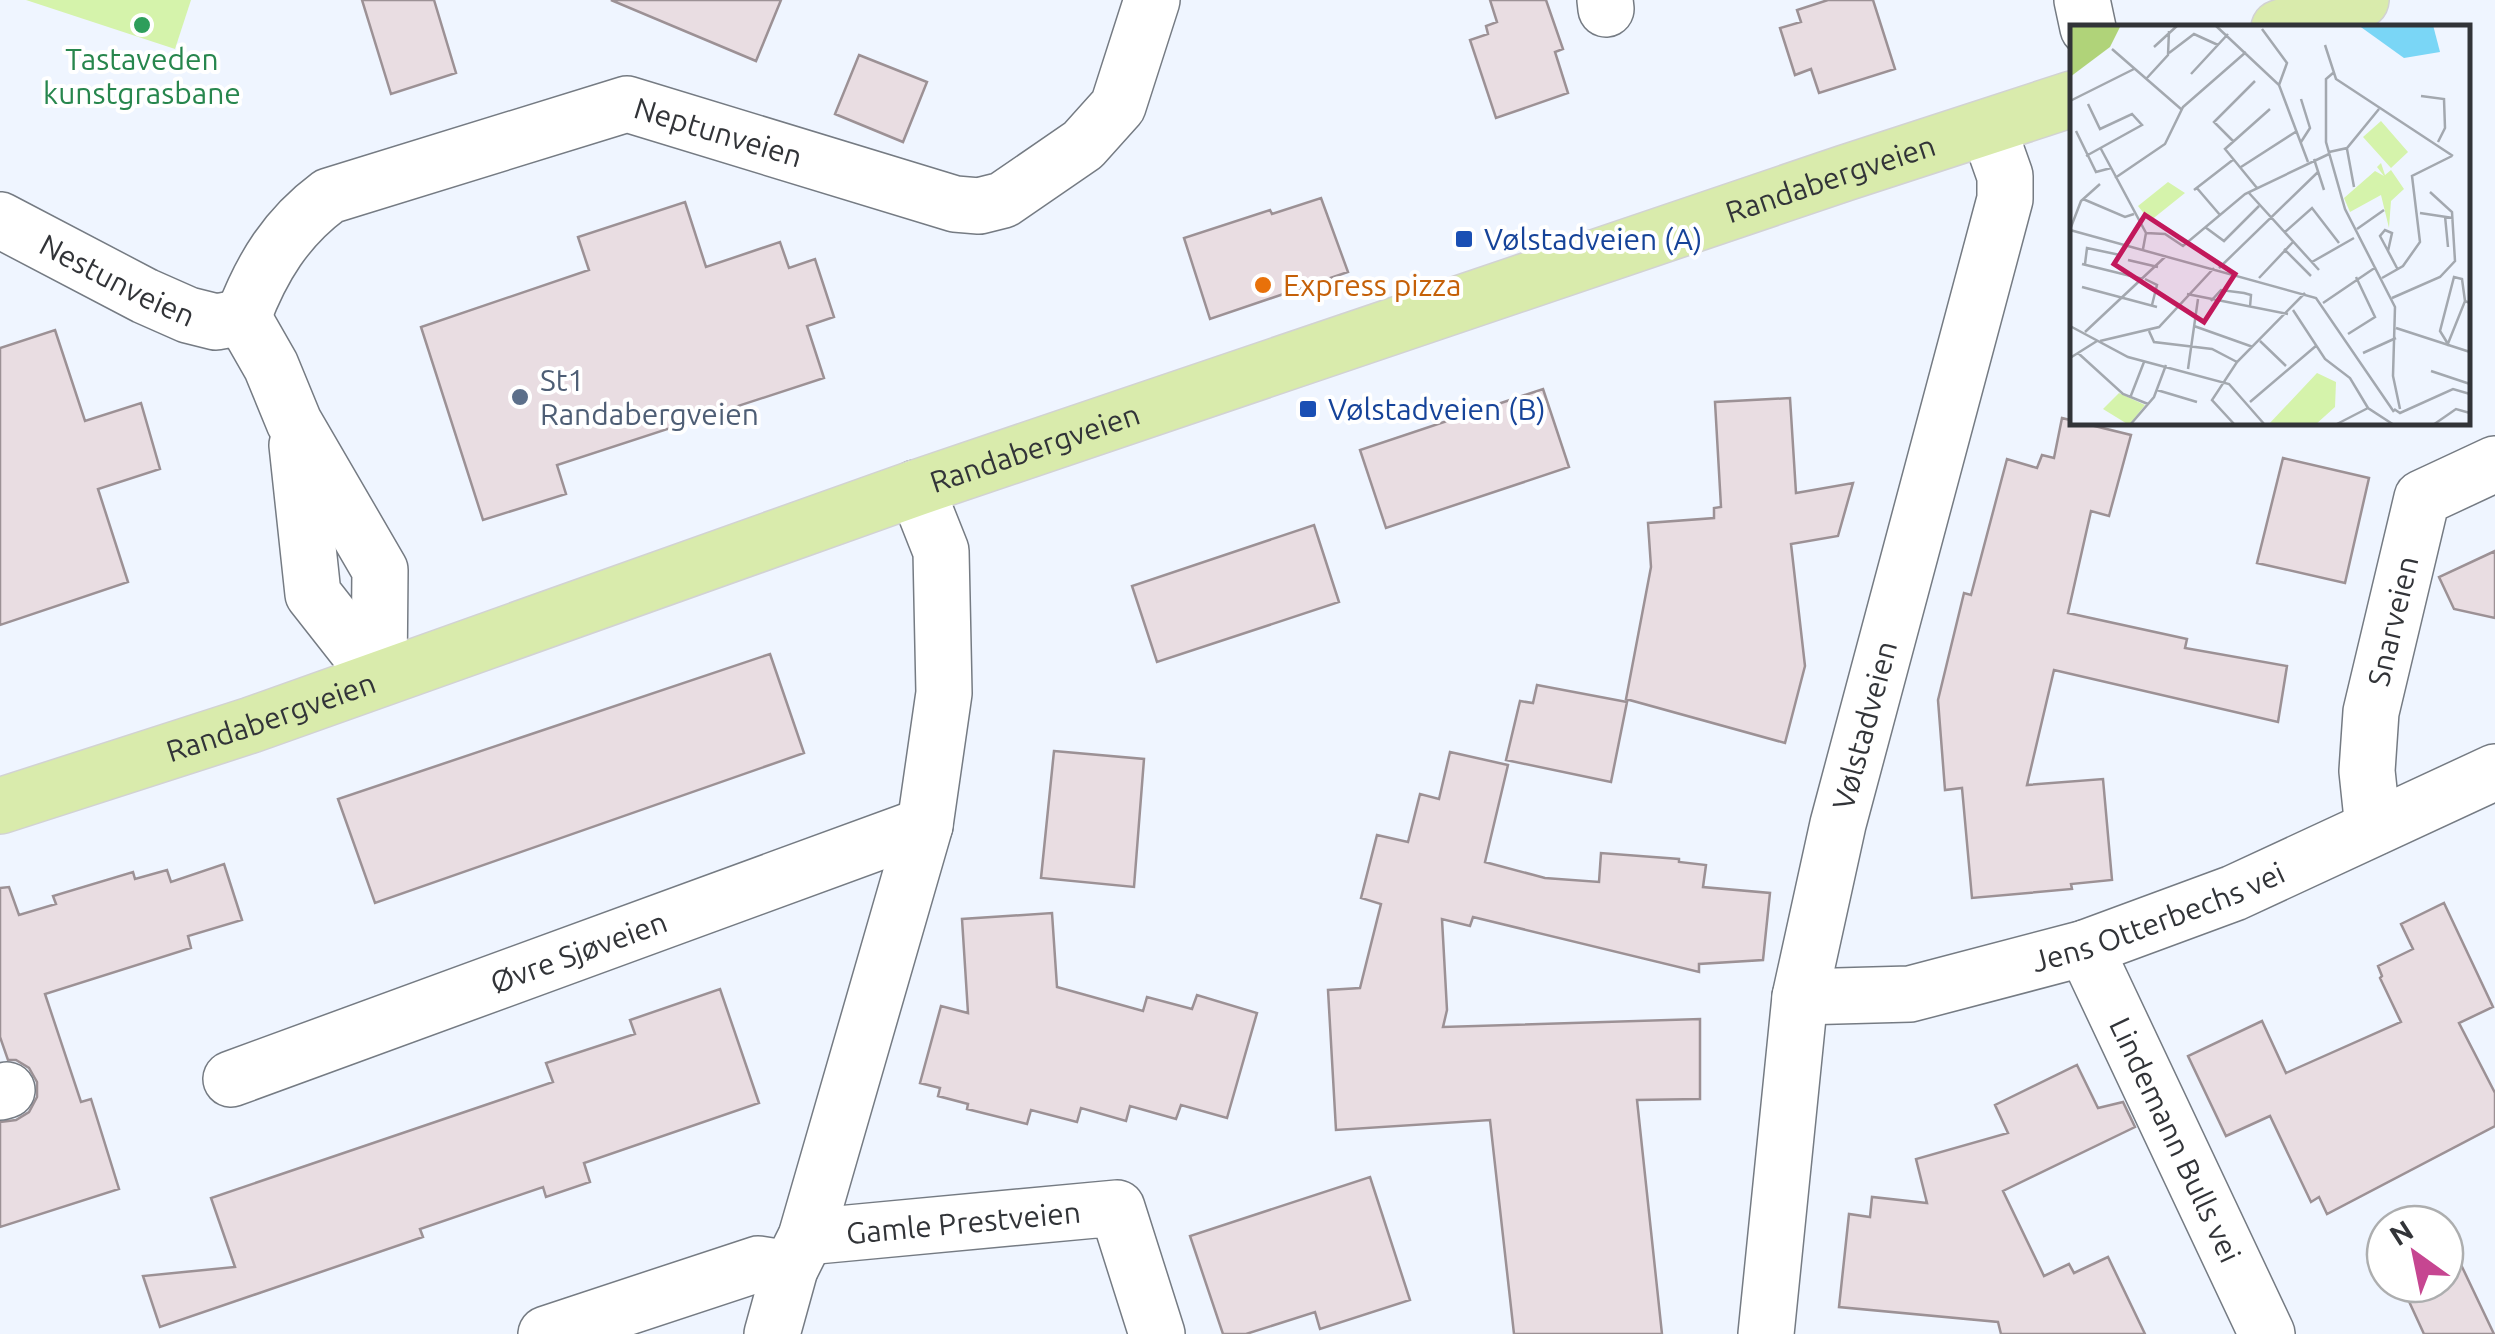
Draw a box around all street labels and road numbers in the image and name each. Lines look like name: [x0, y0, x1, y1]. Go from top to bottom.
street label: Neptunveien: [630, 90, 806, 173]
street label: Randabergveien: [1721, 128, 1939, 229]
street label: Nestunveien: [34, 227, 200, 333]
street label: Randabergveien: [925, 397, 1144, 499]
street label: Snarveien: [2361, 553, 2425, 689]
street label: Vølstadveien: [1826, 637, 1903, 813]
street label: Randabergveien: [162, 665, 380, 768]
street label: Jens Otterbechs vei: [2028, 855, 2290, 978]
street label: Øvre Sjøveien: [486, 904, 671, 1000]
street label: Lindemann Bulls vei: [2103, 1012, 2248, 1268]
street label: Gamle Prestveien: [845, 1194, 1082, 1250]

